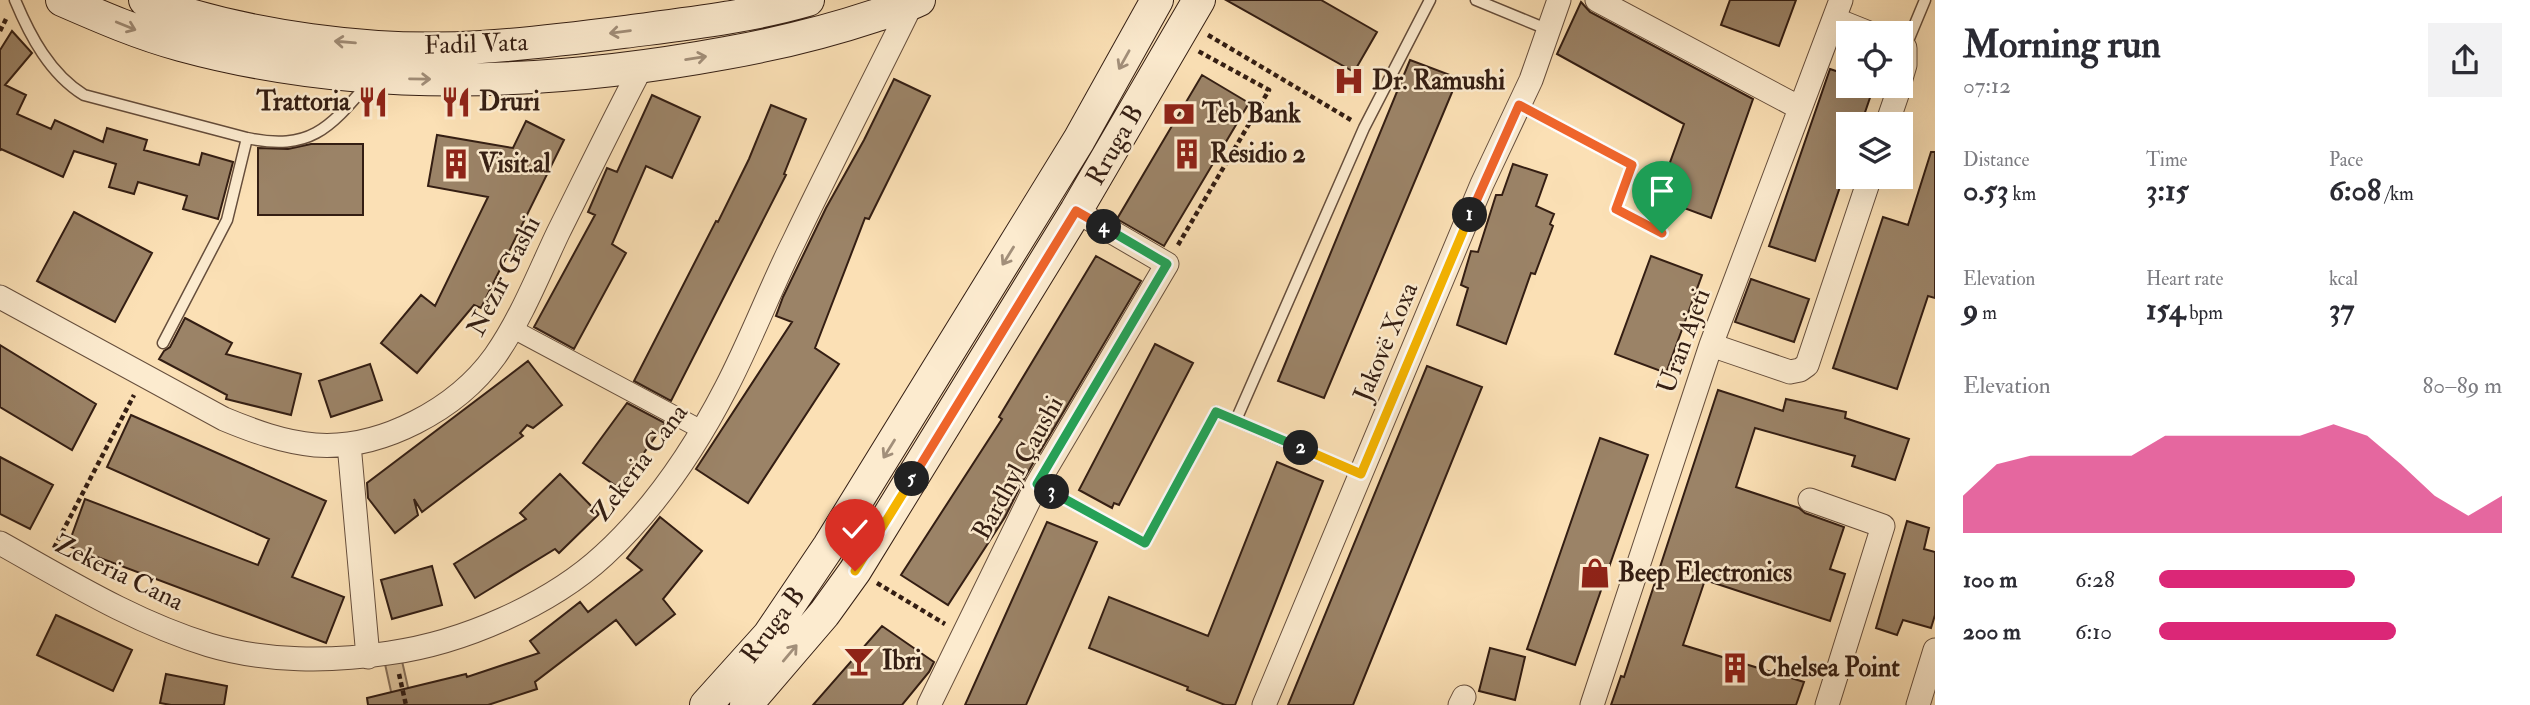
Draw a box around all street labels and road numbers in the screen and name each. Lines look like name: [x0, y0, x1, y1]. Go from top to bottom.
street label: Fadil Vata: [423, 26, 529, 62]
street label: Rruga B: [1079, 99, 1151, 191]
street label: Nezir Gashi: [460, 211, 548, 341]
street label: Jakovë Xoxa: [1346, 277, 1426, 407]
street label: Uran Ajeti: [1650, 284, 1718, 398]
street label: Bardhyl Çaushi: [965, 391, 1071, 545]
street label: Zekeria Cana: [585, 397, 695, 528]
street label: Zekeria Cana: [49, 528, 189, 618]
street label: Rruga B: [734, 580, 812, 670]

